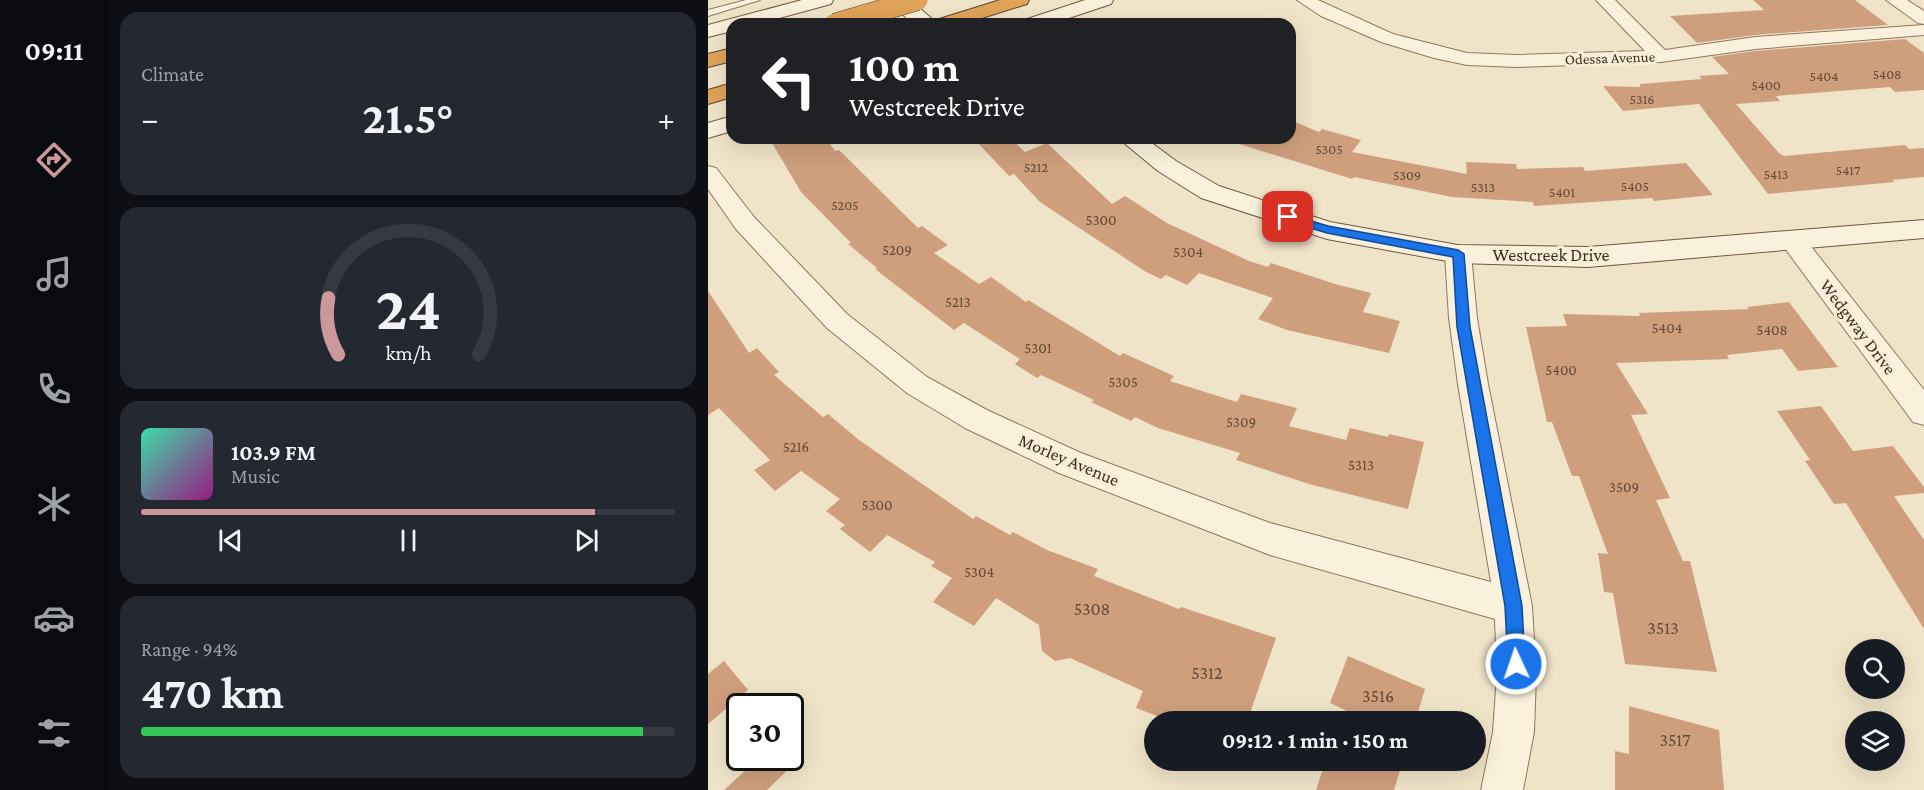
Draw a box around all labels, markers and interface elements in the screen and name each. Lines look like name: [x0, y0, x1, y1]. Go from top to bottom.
text: 09:11: [25, 36, 83, 66]
icon: left: [750, 42, 828, 120]
text: 100 m: [849, 43, 959, 90]
street label: Odessa Avenue: [1565, 48, 1656, 68]
text: Climate: [141, 63, 204, 85]
house number: 5408: [1872, 66, 1902, 82]
house number: 5404: [1810, 68, 1838, 84]
house number: 5400: [1751, 77, 1781, 93]
house number: 5316: [1630, 91, 1654, 107]
text: Westcreek Drive: [849, 92, 1025, 122]
text: 21.5°: [363, 93, 453, 143]
text: −: [141, 100, 158, 137]
text: +: [658, 100, 675, 137]
icon: directions: [33, 139, 75, 181]
house number: 5305: [1315, 141, 1343, 157]
house number: 5212: [1024, 159, 1048, 175]
house number: 5417: [1836, 162, 1861, 178]
house number: 5413: [1763, 166, 1789, 182]
house number: 5309: [1393, 167, 1421, 183]
house number: 5405: [1621, 178, 1649, 194]
house number: 5313: [1471, 179, 1495, 195]
house number: 5401: [1549, 184, 1576, 200]
pin: [1262, 191, 1313, 242]
house number: 5205: [831, 197, 859, 213]
icon: arrive: [1271, 200, 1304, 233]
house number: 5300: [1086, 212, 1116, 228]
house number: 5209: [882, 242, 912, 258]
house number: 5304: [1173, 244, 1203, 260]
street label: Westcreek Drive: [1493, 245, 1610, 265]
icon: music: [33, 253, 75, 295]
text: 24: [375, 273, 441, 342]
street label: Wedgway Drive: [1816, 275, 1900, 379]
house number: 5213: [945, 294, 971, 310]
house number: 5404: [1652, 320, 1682, 336]
house number: 5408: [1756, 322, 1788, 338]
house number: 5301: [1024, 340, 1052, 356]
text: km/h: [385, 341, 432, 365]
house number: 5400: [1545, 362, 1577, 378]
icon: phone: [33, 368, 75, 410]
house number: 5305: [1108, 374, 1138, 390]
house number: 5309: [1226, 414, 1256, 430]
street label: Morley Avenue: [1016, 430, 1122, 490]
house number: 5216: [783, 439, 809, 455]
text: 103.9 FM: [231, 440, 316, 465]
house number: 5313: [1348, 457, 1374, 473]
text: Music: [231, 465, 280, 487]
house number: 3509: [1609, 479, 1639, 495]
icon: climate: [33, 483, 75, 525]
house number: 5300: [862, 497, 892, 513]
icon: previous: [214, 524, 247, 557]
icon: pause: [392, 524, 425, 557]
icon: next: [570, 524, 603, 557]
house number: 5304: [964, 564, 994, 580]
icon: car: [33, 597, 75, 639]
house number: 5308: [1074, 599, 1110, 619]
house number: 3513: [1647, 618, 1679, 638]
position arrow: [1484, 632, 1548, 696]
text: Range · 94%: [141, 638, 238, 660]
map controls: [1845, 639, 1905, 771]
button: search: [1845, 639, 1905, 699]
house number: 5312: [1191, 663, 1223, 683]
text: 470 km: [141, 668, 284, 718]
house number: 3516: [1362, 686, 1394, 706]
speed limit sign: 30: [726, 693, 804, 771]
button: layers: [1845, 711, 1905, 771]
icon: filters: [33, 712, 75, 754]
text: 09:12 · 1 min · 150 m: [1222, 728, 1408, 753]
house number: 3517: [1659, 730, 1691, 750]

